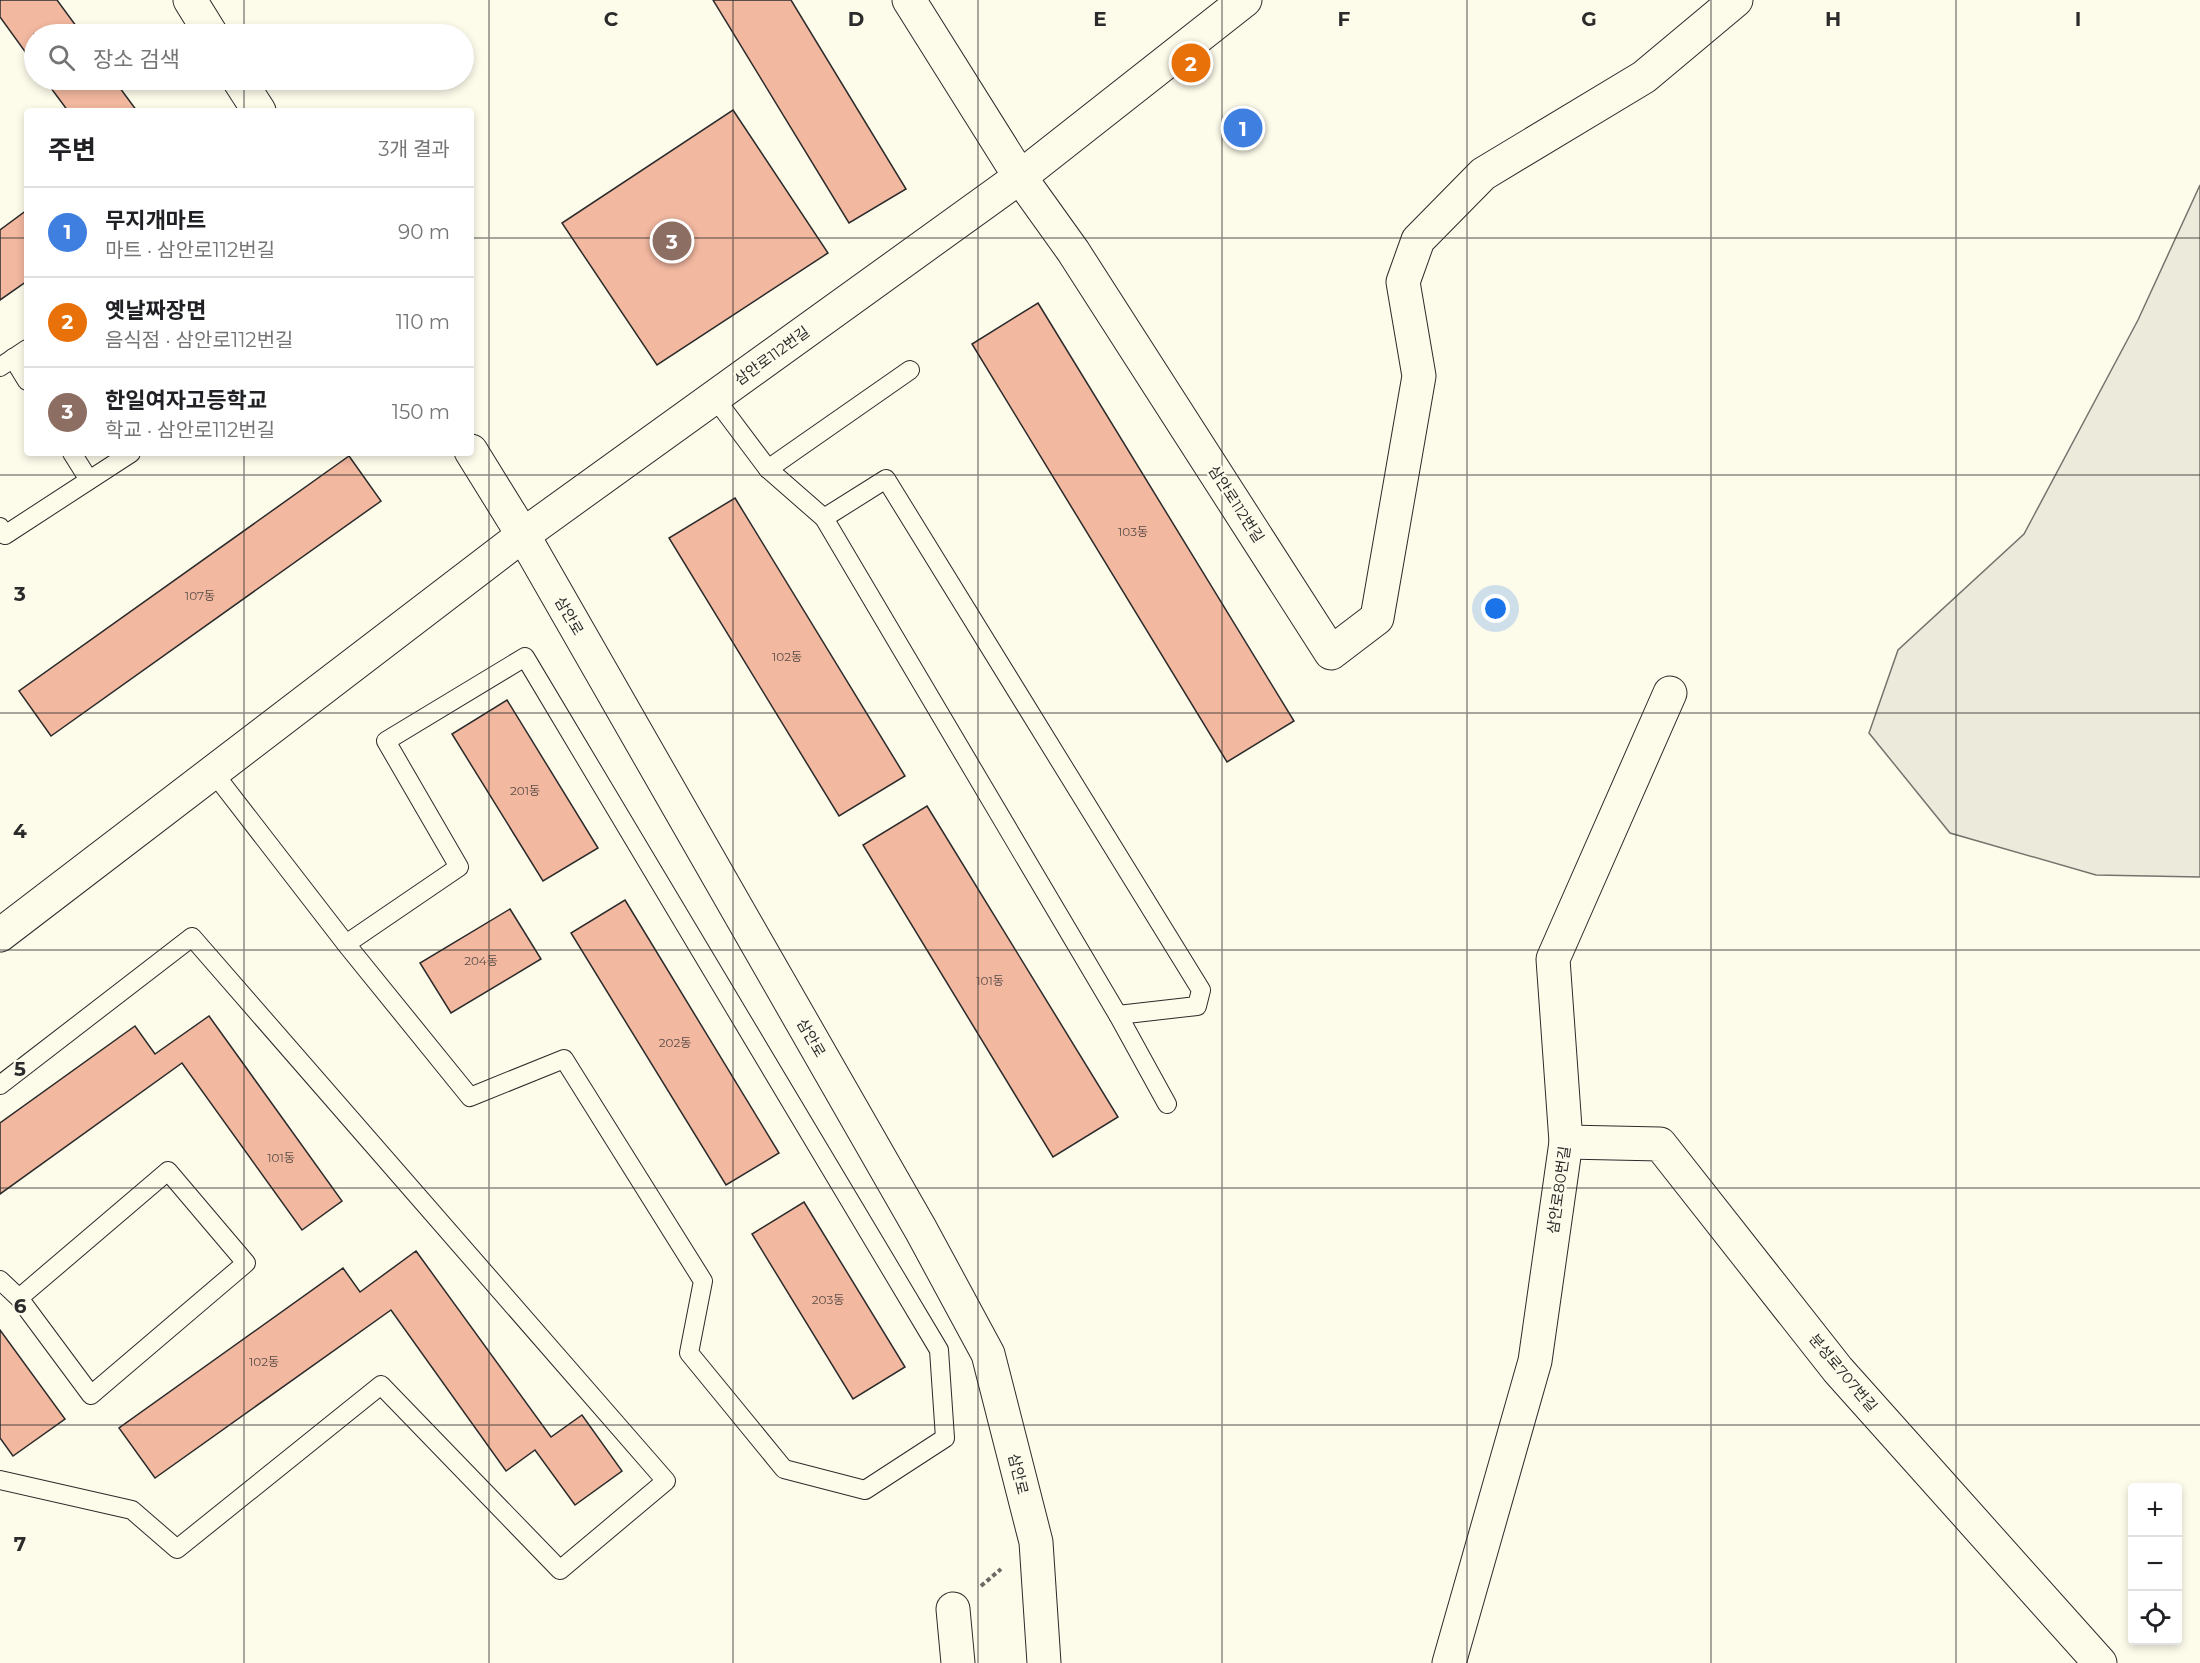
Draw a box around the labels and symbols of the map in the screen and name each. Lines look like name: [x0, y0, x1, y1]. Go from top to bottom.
text: C: [604, 7, 619, 31]
text: D: [848, 7, 864, 31]
text: E: [1093, 7, 1107, 31]
text: F: [1338, 7, 1351, 31]
text: G: [1581, 7, 1597, 31]
text: H: [1825, 7, 1841, 31]
text: I: [2075, 7, 2081, 31]
pin: 2: [1172, 40, 1210, 86]
pin: 1: [1224, 106, 1262, 150]
pin: 3: [652, 218, 692, 264]
street label: 삼안로112번길: [730, 322, 813, 389]
street label: 삼안로112번길: [1204, 462, 1268, 546]
house number: 103동: [1118, 524, 1148, 539]
text: 3: [13, 582, 26, 606]
house number: 107동: [185, 588, 215, 603]
street label: 삼안로: [551, 593, 588, 638]
your location: [1481, 594, 1510, 623]
house number: 102동: [772, 649, 802, 664]
house number: 201동: [510, 783, 540, 798]
text: 4: [13, 819, 27, 843]
house number: 204동: [464, 953, 498, 968]
house number: 101동: [976, 973, 1004, 988]
street label: 삼안로: [793, 1015, 830, 1060]
house number: 202동: [659, 1035, 691, 1050]
text: 5: [14, 1057, 26, 1081]
street label: 삼안로80번길: [1543, 1145, 1574, 1235]
house number: 101동: [267, 1150, 295, 1165]
house number: 203동: [812, 1292, 844, 1307]
text: 6: [14, 1294, 27, 1318]
street label: 분성로707번길: [1805, 1330, 1882, 1416]
house number: 102동: [249, 1354, 279, 1369]
street label: 삼안로: [1004, 1451, 1033, 1496]
text: 7: [14, 1532, 26, 1556]

